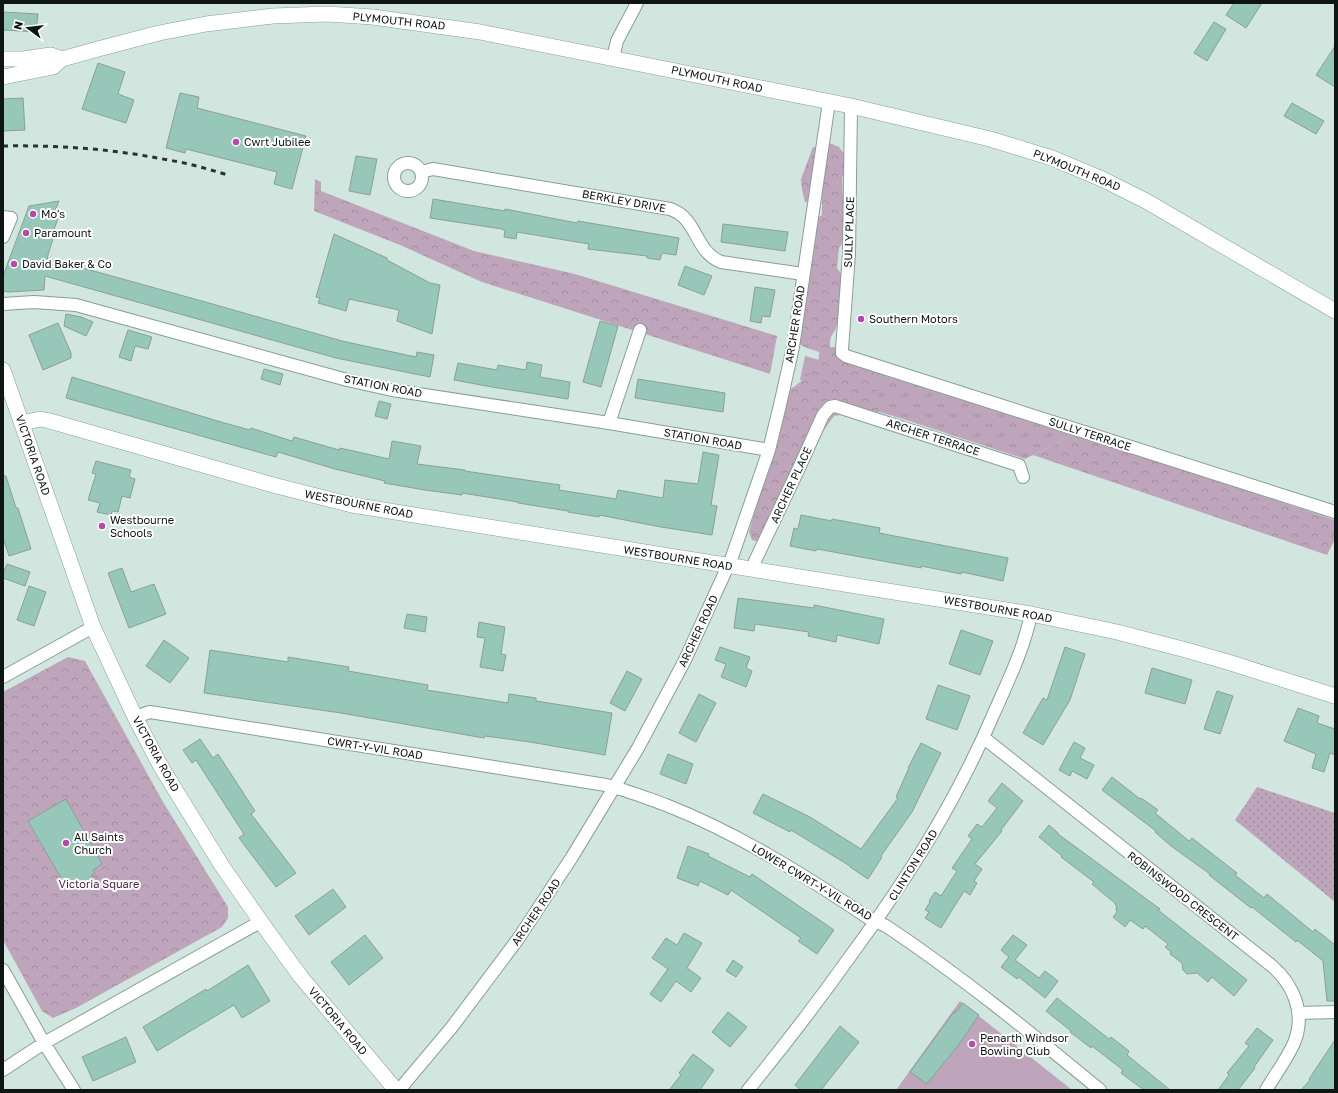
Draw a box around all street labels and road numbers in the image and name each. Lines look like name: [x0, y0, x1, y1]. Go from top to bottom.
street label: PLYMOUTH ROAD: [352, 9, 446, 32]
street label: PLYMOUTH ROAD: [670, 62, 764, 95]
street label: PLYMOUTH ROAD: [1032, 146, 1123, 193]
street label: BERKLEY DRIVE: [581, 187, 667, 214]
street label: SULLY PLACE: [841, 196, 856, 268]
street label: ARCHER ROAD: [782, 284, 807, 364]
street label: STATION ROAD: [343, 372, 424, 400]
street label: VICTORIA ROAD: [14, 413, 53, 497]
street label: SULLY TERRACE: [1047, 414, 1133, 453]
street label: ARCHER TERRACE: [885, 415, 982, 458]
street label: STATION ROAD: [663, 425, 744, 452]
street label: ARCHER PLACE: [767, 444, 814, 525]
street label: WESTBOURNE ROAD: [304, 487, 415, 520]
street label: WESTBOURNE ROAD: [623, 542, 734, 573]
street label: ARCHER ROAD: [675, 592, 720, 669]
street label: WESTBOURNE ROAD: [943, 593, 1054, 625]
street label: VICTORIA ROAD: [130, 714, 183, 794]
street label: CWRT-Y-VIL ROAD: [326, 734, 424, 762]
street label: CLINTON ROAD: [885, 826, 940, 903]
street label: LOWER CWRT-Y-VIL ROAD: [750, 840, 875, 923]
street label: ROBINSWOOD CRESCENT: [1125, 848, 1241, 943]
street label: ARCHER ROAD: [508, 875, 563, 948]
street label: VICTORIA ROAD: [306, 984, 371, 1057]

